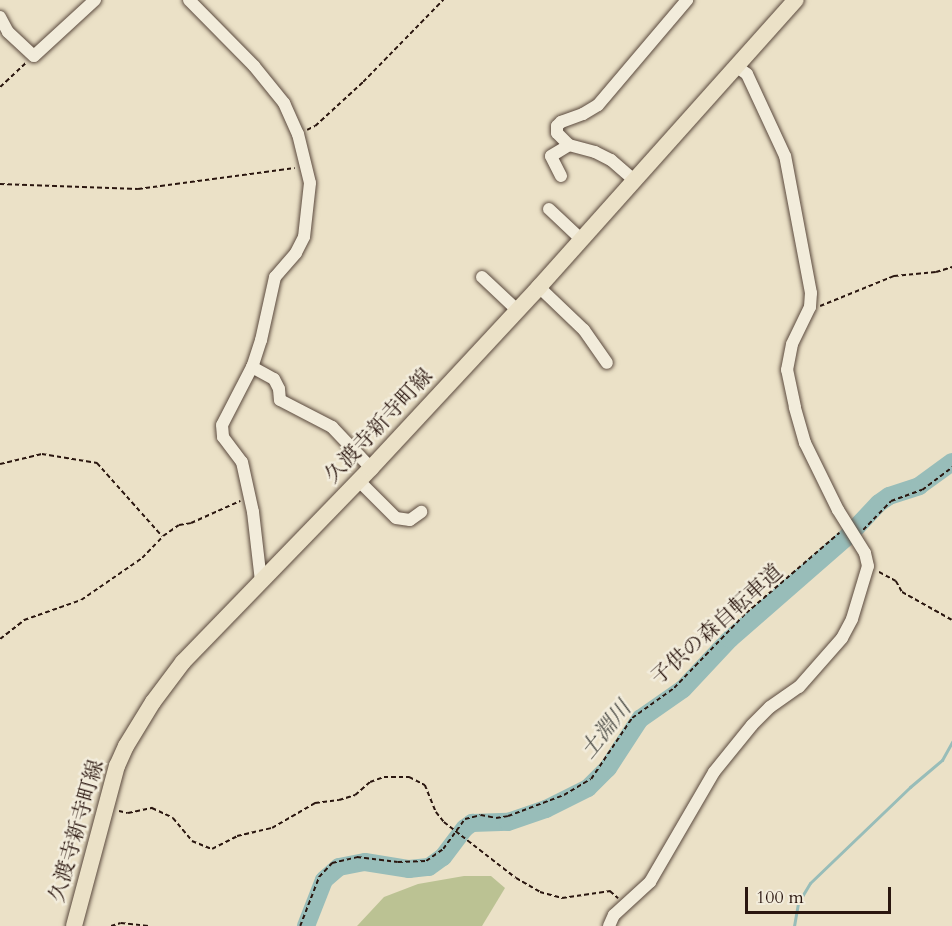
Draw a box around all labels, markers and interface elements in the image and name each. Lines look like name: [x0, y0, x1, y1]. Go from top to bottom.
street label: 久渡寺新寺町線: [320, 364, 438, 488]
street label: 子供の森自転車道: [646, 559, 788, 691]
water label: 土淵川: [575, 696, 637, 764]
street label: 久渡寺新寺町線: [45, 757, 109, 905]
scale bar: [748, 875, 894, 913]
text: 100 m: [756, 885, 804, 910]

